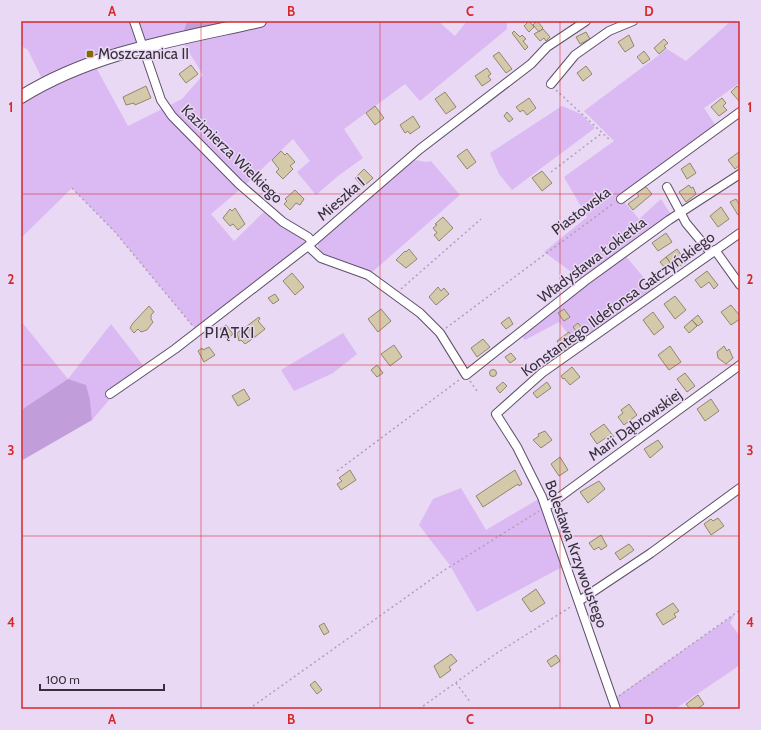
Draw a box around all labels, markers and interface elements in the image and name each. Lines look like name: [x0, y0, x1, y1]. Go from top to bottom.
text: A: [108, 3, 117, 19]
text: B: [287, 3, 295, 19]
text: C: [466, 3, 474, 19]
text: D: [644, 3, 654, 19]
place label: Moszczanica II: [98, 45, 189, 63]
marker: Moszczanica II: [85, 49, 95, 59]
text: 1: [9, 99, 13, 115]
text: 1: [748, 99, 752, 115]
street label: Kazimierza Wielkiego: [177, 101, 287, 207]
street label: Mieszka I: [314, 173, 368, 225]
street label: Piastowska: [548, 183, 615, 239]
street label: Władysława Łokietka: [534, 213, 650, 307]
street label: Konstantego Ildefonsa Gałczyńskiego: [518, 228, 718, 380]
text: 2: [8, 271, 15, 287]
text: 2: [747, 271, 754, 287]
district label: PIĄTKI: [205, 323, 255, 342]
street label: Marii Dąbrowskiej: [585, 385, 685, 465]
text: 3: [7, 442, 15, 458]
text: 3: [746, 442, 754, 458]
street label: Bolesława Krzywoustego: [541, 478, 611, 630]
text: 4: [7, 614, 15, 630]
text: 4: [746, 614, 754, 630]
scale bar: [40, 666, 164, 692]
text: 100 m: [46, 672, 80, 687]
text: A: [108, 711, 117, 727]
text: B: [287, 711, 295, 727]
text: C: [466, 711, 474, 727]
text: D: [644, 711, 654, 727]

